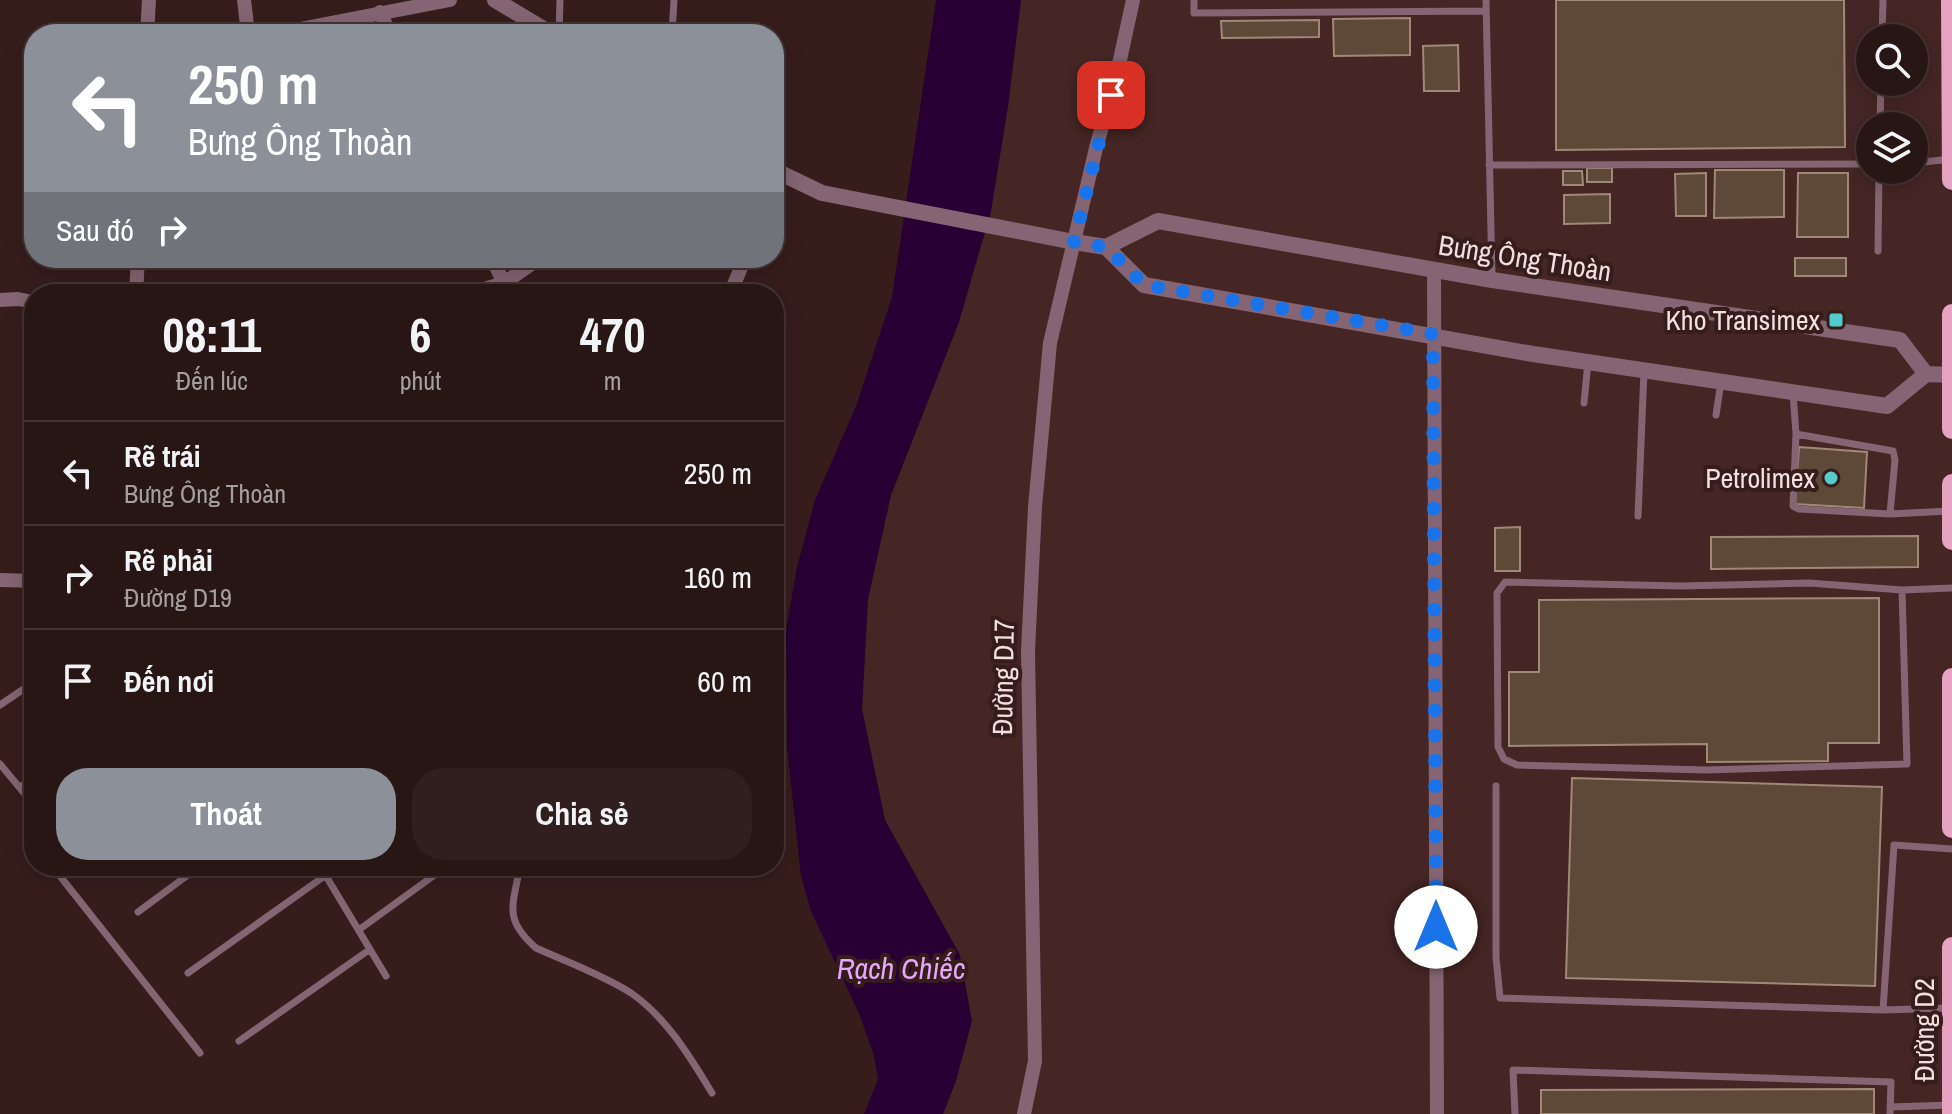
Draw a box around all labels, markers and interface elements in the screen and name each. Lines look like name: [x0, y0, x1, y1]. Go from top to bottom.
map controls: [1856, 24, 1928, 184]
button: search: [1856, 24, 1928, 96]
text: 250 m: [188, 46, 318, 121]
icon: left: [56, 56, 160, 160]
pin: [1077, 61, 1145, 129]
icon: arrive: [1089, 73, 1133, 117]
button: layers: [1856, 112, 1928, 184]
text: Bưng Ông Thoàn: [188, 118, 412, 166]
icon: right: [150, 208, 194, 252]
text: Sau đó: [56, 210, 134, 250]
street label: Bưng Ông Thoàn: [1436, 226, 1614, 290]
place label: Kho Transimex: [1666, 301, 1821, 339]
text: 08:11: [163, 302, 261, 367]
text: 6: [409, 302, 431, 367]
text: 470: [580, 302, 645, 367]
marker: Kho Transimex: [1827, 311, 1845, 329]
text: Đến lúc: [176, 363, 248, 398]
text: phút: [400, 363, 441, 398]
text: m: [604, 363, 621, 398]
text: Rẽ trái: [124, 436, 201, 476]
icon: left: [56, 451, 100, 495]
text: 250 m: [684, 453, 752, 493]
place label: Petrolimex: [1705, 459, 1816, 497]
marker: Petrolimex: [1822, 469, 1840, 487]
text: Bưng Ông Thoàn: [124, 476, 286, 511]
text: Rẽ phải: [124, 540, 213, 580]
icon: right: [56, 555, 100, 599]
text: 160 m: [684, 557, 752, 597]
text: Đường D19: [124, 580, 232, 615]
street label: Đường D17: [983, 619, 1023, 735]
icon: arrive: [56, 659, 100, 703]
text: Đến nơi: [124, 661, 214, 701]
text: 60 m: [697, 661, 752, 701]
button: Thoát: [56, 768, 396, 860]
button: Chia sẻ: [412, 768, 752, 860]
position arrow: [1394, 885, 1478, 969]
water label: Rạch Chiếc: [837, 948, 965, 988]
street label: Đường D2: [1905, 978, 1943, 1082]

